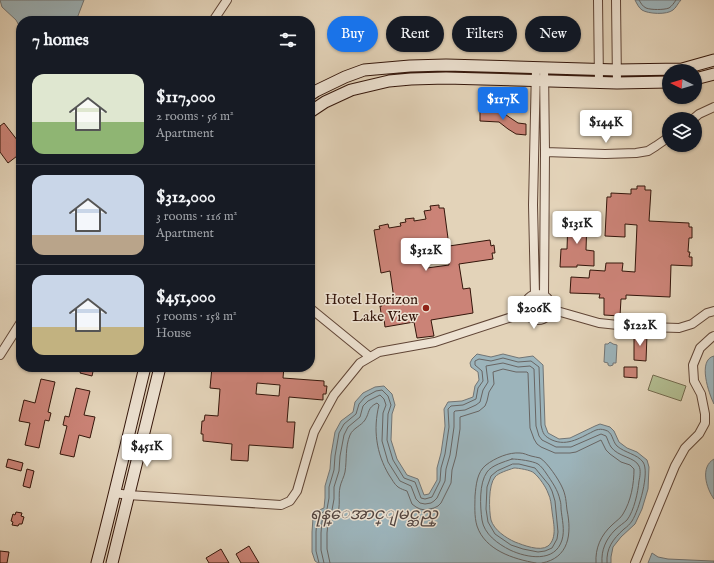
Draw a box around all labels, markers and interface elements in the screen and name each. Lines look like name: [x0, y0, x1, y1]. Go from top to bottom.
chip: Buy: [327, 16, 378, 52]
chip: Rent: [386, 16, 444, 52]
chip: Filters: [452, 16, 517, 52]
chip: New: [525, 16, 581, 52]
icon: filters: [277, 29, 299, 51]
text: 7 homes: [32, 30, 89, 51]
north arrow: [662, 64, 702, 104]
map controls: [662, 64, 702, 152]
text: $117,000: [156, 87, 216, 108]
pin: $117K: [475, 87, 531, 121]
icon: home: [64, 90, 112, 138]
text: $117K: [487, 91, 519, 108]
text: 2 rooms · 56 m²: [156, 108, 234, 125]
pin: $144K: [578, 110, 634, 144]
button: layers: [662, 112, 702, 152]
text: $144K: [589, 114, 623, 131]
text: Apartment: [156, 125, 214, 142]
text: $312,000: [156, 187, 216, 208]
icon: home: [64, 191, 112, 239]
text: 3 rooms · 116 m²: [156, 208, 237, 225]
pin: $131K: [549, 211, 605, 245]
text: $131K: [561, 215, 593, 232]
text: Apartment: [156, 225, 214, 242]
pin: $312K: [398, 238, 454, 272]
text: $312K: [410, 242, 442, 259]
text: $451,000: [156, 287, 216, 308]
place label: Hotel Horizon Lake View: [325, 290, 419, 326]
icon: home: [64, 291, 112, 339]
pin: $206K: [506, 296, 562, 330]
text: $206K: [517, 300, 551, 317]
marker: Hotel Horizon Lake View: [421, 303, 431, 313]
text: 5 rooms · 158 m²: [156, 308, 237, 325]
pin: $122K: [612, 313, 668, 347]
text: $122K: [623, 317, 657, 334]
text: House: [156, 325, 191, 342]
pin: $451K: [119, 434, 175, 468]
text: $451K: [131, 438, 163, 455]
water label: ရန္ေအာင္ျမင္ဆည္: [310, 505, 439, 527]

